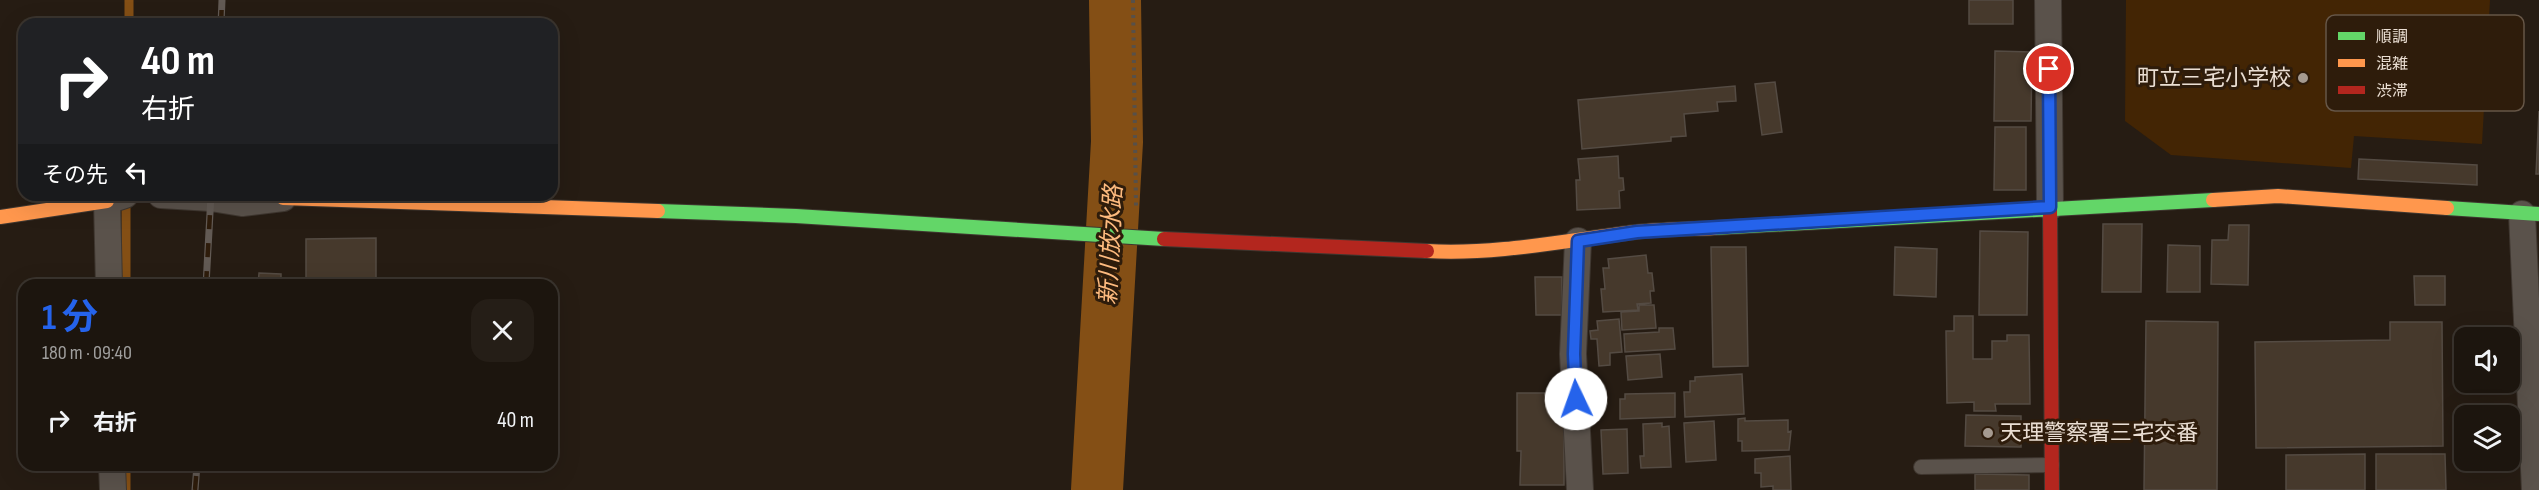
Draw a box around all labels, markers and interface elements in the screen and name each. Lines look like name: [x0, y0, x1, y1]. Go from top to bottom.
legend: [2326, 15, 2524, 111]
text: 順調: [2376, 28, 2408, 47]
text: 40 m: [141, 36, 215, 87]
icon: right: [42, 42, 120, 120]
pin: [2023, 43, 2074, 94]
icon: arrive: [2032, 52, 2065, 85]
text: 混雑: [2376, 55, 2408, 74]
place label: 町立三宅小学校: [2137, 65, 2291, 92]
marker: 町立三宅小学校: [2296, 71, 2310, 85]
text: 渋滞: [2376, 82, 2408, 101]
text: 右折: [141, 94, 195, 126]
icon: left: [120, 156, 153, 189]
text: その先: [42, 162, 108, 189]
water label: 新川放水路: [1093, 182, 1129, 306]
text: 1 分: [42, 297, 98, 340]
button: close: [471, 299, 534, 362]
map controls: [2454, 327, 2520, 471]
button: sound: [2454, 327, 2520, 393]
text: 180 m · 09:40: [42, 341, 132, 365]
position arrow: [1544, 367, 1608, 431]
icon: right: [42, 404, 75, 437]
button: layers: [2454, 405, 2520, 471]
text: 40 m: [497, 407, 534, 434]
text: 右折: [93, 410, 137, 437]
place label: 天理警察署三宅交番: [2000, 420, 2198, 447]
marker: 天理警察署三宅交番: [1981, 426, 1995, 440]

